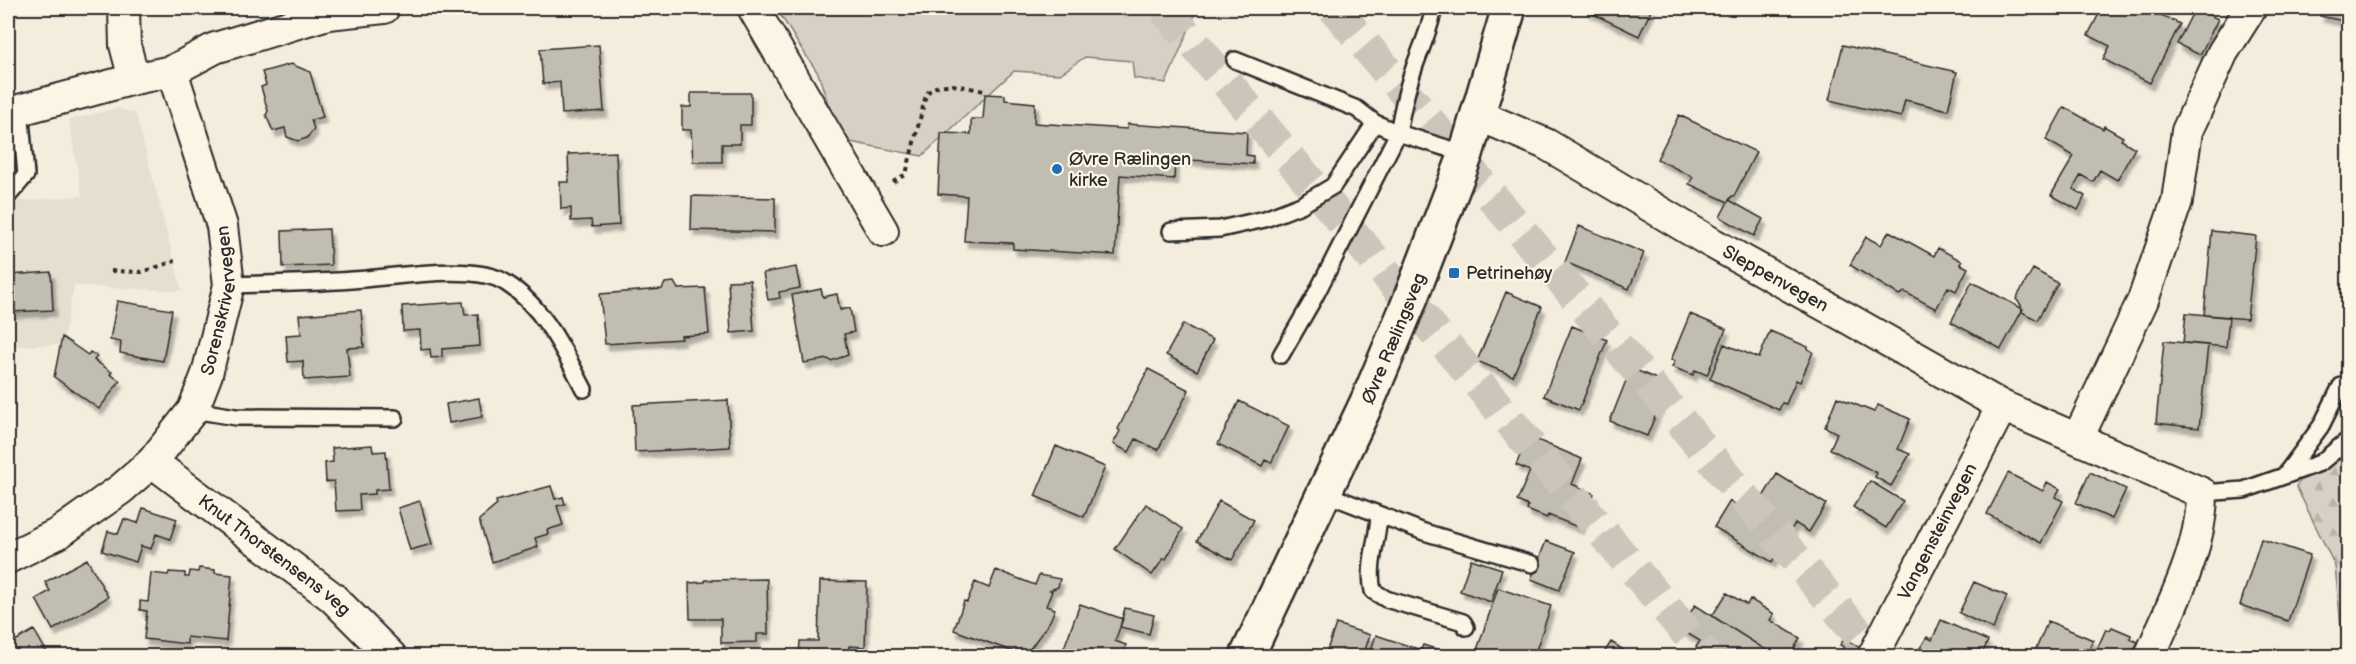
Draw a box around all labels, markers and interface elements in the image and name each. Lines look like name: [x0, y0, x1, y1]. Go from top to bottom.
place label: Øvre Rælingen kirke: [1069, 149, 1191, 191]
marker: Øvre Rælingen kirke: [1050, 162, 1064, 176]
street label: Sorenskrivervegen: [197, 225, 240, 377]
street label: Sleppenvegen: [1719, 241, 1832, 316]
place label: Petrinehøy: [1466, 263, 1553, 284]
marker: Petrinehøy: [1447, 266, 1461, 280]
street label: Øvre Rælingsveg: [1357, 270, 1430, 407]
street label: Vangensteinvegen: [1893, 460, 1981, 603]
street label: Knut Thorstensens veg: [194, 490, 355, 620]

